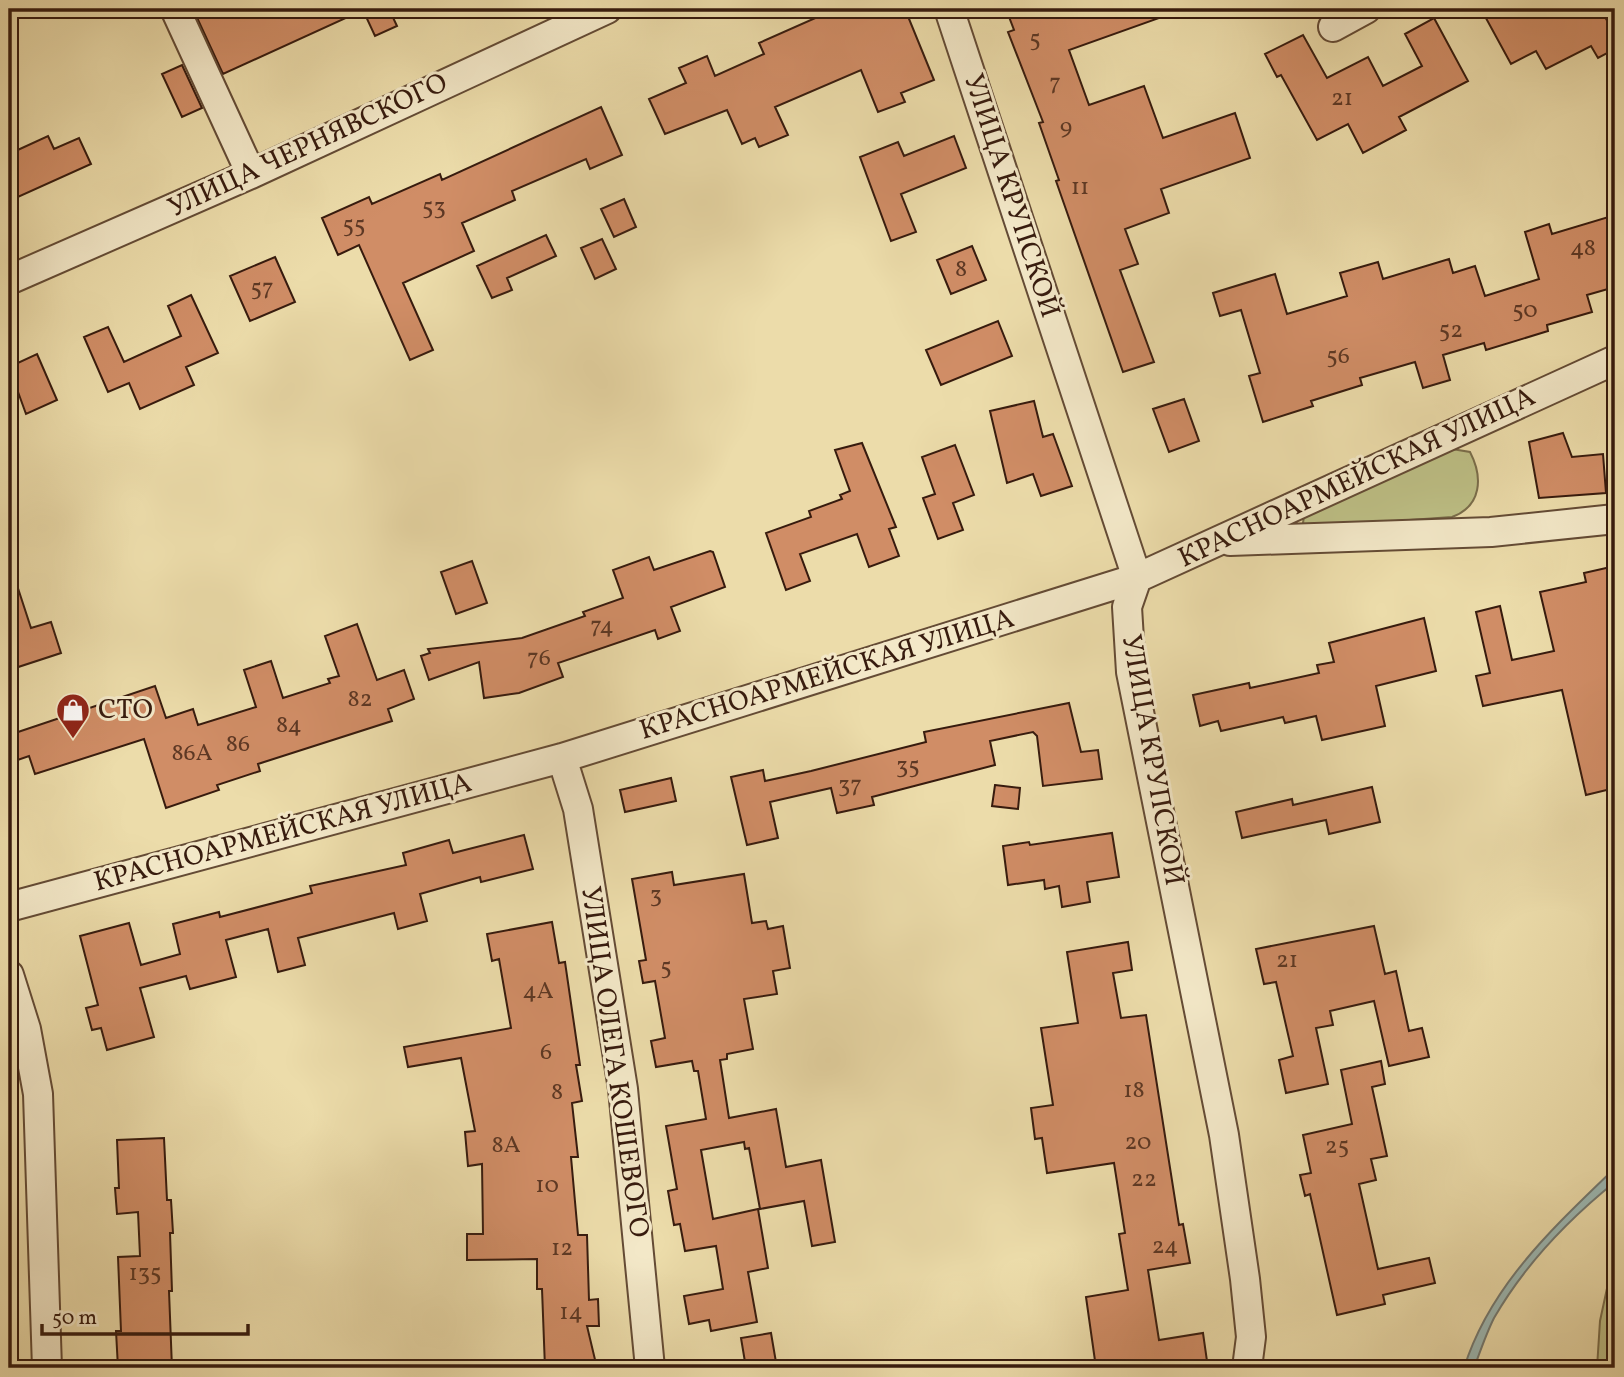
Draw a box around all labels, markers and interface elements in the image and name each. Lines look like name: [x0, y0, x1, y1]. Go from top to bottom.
house number: 5: [1029, 23, 1041, 57]
street label: УЛИЦА ЧЕРНЯВСКОГО: [162, 64, 454, 228]
house number: 7: [1049, 67, 1061, 101]
street label: УЛИЦА КРУПСКОЙ: [953, 69, 1069, 323]
house number: 21: [1331, 82, 1353, 116]
house number: 9: [1060, 111, 1072, 145]
house number: 11: [1071, 171, 1089, 205]
house number: 53: [422, 191, 446, 225]
house number: 55: [342, 209, 366, 243]
house number: 48: [1570, 232, 1596, 266]
house number: 8: [955, 253, 967, 287]
house number: 57: [250, 272, 274, 306]
house number: 50: [1512, 294, 1538, 328]
house number: 52: [1439, 314, 1463, 348]
house number: 56: [1326, 340, 1350, 374]
street label: КРАСНОАРМЕЙСКАЯ УЛИЦА: [1172, 378, 1542, 578]
street label: КРАСНОАРМЕЙСКАЯ УЛИЦА: [635, 599, 1019, 751]
house number: 74: [590, 610, 614, 644]
street label: УЛИЦА КРУПСКОЙ: [1111, 631, 1193, 889]
house number: 76: [527, 642, 551, 676]
house number: 82: [347, 683, 373, 717]
shop icon: СТО: [54, 691, 92, 740]
place label: СТО: [98, 691, 153, 730]
house number: 84: [276, 709, 302, 743]
house number: 86: [226, 728, 250, 762]
house number: 86А: [171, 737, 213, 771]
house number: 35: [896, 750, 920, 784]
street label: КРАСНОАРМЕЙСКАЯ УЛИЦА: [90, 764, 477, 902]
house number: 37: [838, 769, 862, 803]
house number: 3: [650, 879, 662, 913]
street label: УЛИЦА ОЛЕГА КОШЕВОГО: [570, 884, 658, 1240]
house number: 21: [1276, 944, 1298, 978]
house number: 5: [660, 951, 672, 985]
house number: 4А: [522, 975, 554, 1009]
house number: 6: [540, 1036, 552, 1070]
house number: 18: [1123, 1074, 1145, 1108]
house number: 8: [551, 1076, 563, 1110]
house number: 20: [1124, 1126, 1152, 1160]
house number: 8А: [491, 1129, 521, 1163]
house number: 25: [1325, 1130, 1349, 1164]
house number: 22: [1131, 1163, 1157, 1197]
house number: 10: [535, 1169, 559, 1203]
house number: 24: [1152, 1230, 1178, 1264]
house number: 12: [551, 1232, 573, 1266]
house number: 135: [128, 1257, 162, 1291]
scale bar: [42, 1293, 248, 1337]
house number: 14: [559, 1296, 583, 1330]
text: 50 m: [52, 1304, 97, 1333]

